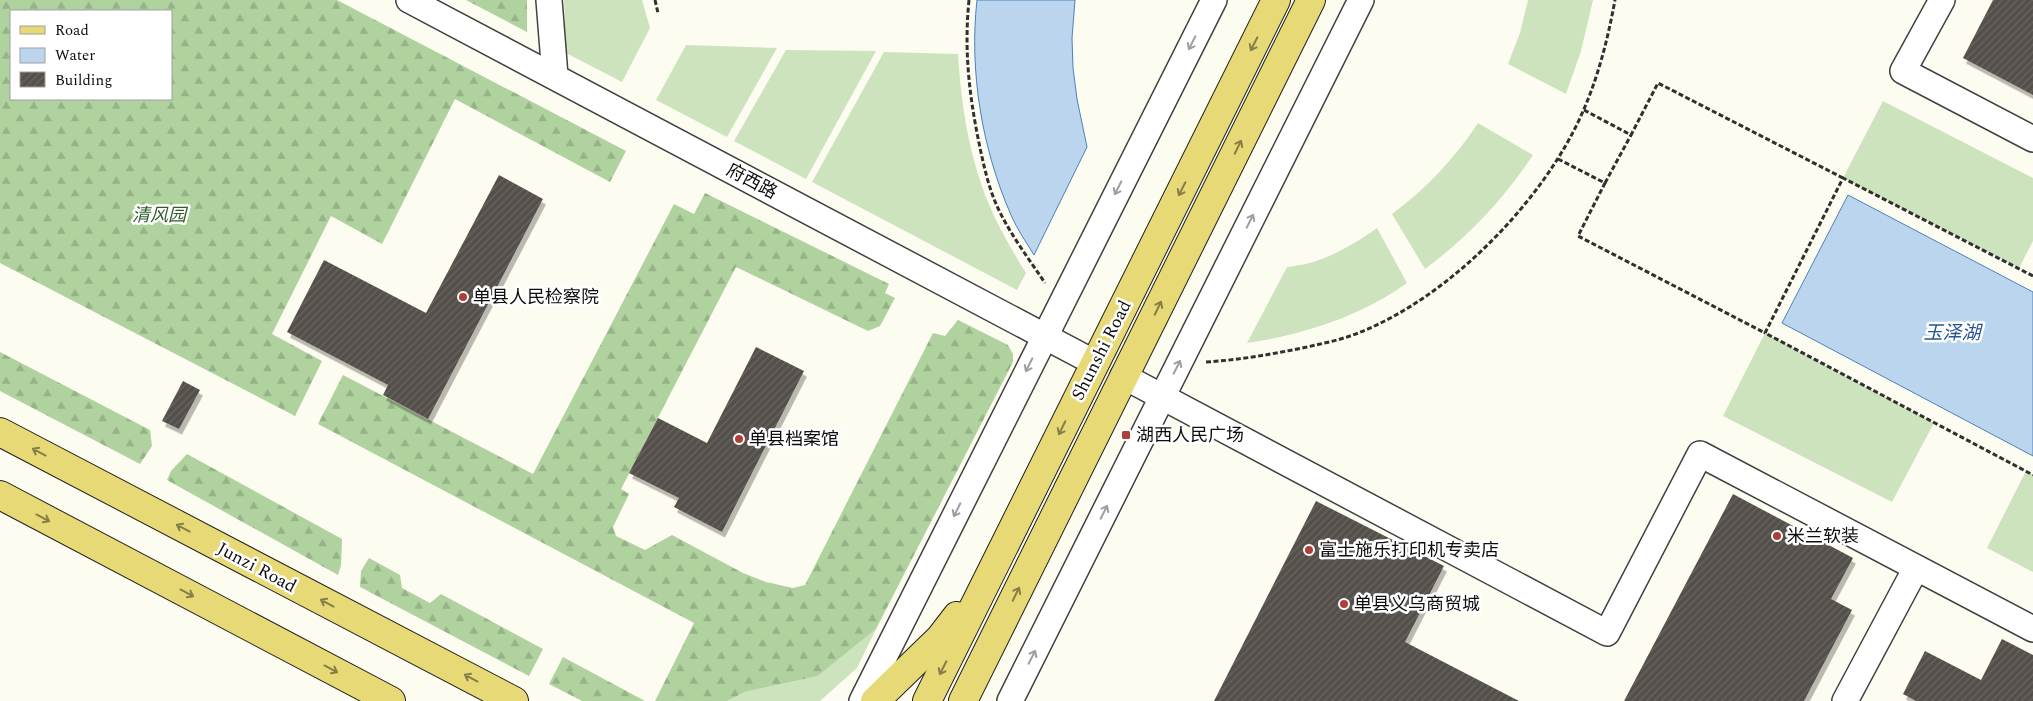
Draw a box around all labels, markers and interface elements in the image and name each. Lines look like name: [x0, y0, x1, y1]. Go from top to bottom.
legend: [10, 10, 172, 100]
text: Road: [55, 19, 89, 42]
one-way arrow: [1187, 36, 1197, 51]
one-way arrow: [1249, 36, 1259, 51]
text: Water: [55, 44, 95, 67]
text: Building: [55, 69, 112, 92]
one-way arrow: [1233, 139, 1243, 154]
street label: 府西路: [722, 157, 782, 206]
one-way arrow: [1113, 181, 1123, 196]
one-way arrow: [1177, 181, 1186, 196]
park label: 清风园: [132, 202, 189, 229]
one-way arrow: [1245, 214, 1255, 229]
place label: 单县人民检察院: [473, 284, 599, 311]
marker: 单县人民检察院: [457, 291, 469, 303]
street label: Shunshi Road: [1065, 295, 1138, 405]
one-way arrow: [1154, 301, 1163, 316]
water label: 玉泽湖: [1923, 319, 1983, 348]
one-way arrow: [1024, 357, 1033, 372]
one-way arrow: [1173, 360, 1182, 375]
one-way arrow: [1057, 420, 1066, 435]
place label: 湖西人民广场: [1136, 422, 1244, 449]
place label: 单县档案馆: [749, 426, 839, 453]
marker: 湖西人民广场: [1120, 429, 1132, 441]
marker: 单县档案馆: [733, 433, 745, 445]
one-way arrow: [32, 447, 47, 457]
one-way arrow: [952, 502, 961, 517]
one-way arrow: [1100, 505, 1109, 520]
one-way arrow: [35, 513, 50, 523]
one-way arrow: [175, 523, 190, 533]
place label: 米兰软装: [1787, 523, 1859, 550]
marker: 米兰软装: [1771, 530, 1783, 542]
street label: Junzi Road: [212, 535, 301, 600]
place label: 富士施乐打印机专卖店: [1319, 537, 1499, 564]
marker: 富士施乐打印机专卖店: [1303, 544, 1315, 556]
one-way arrow: [1011, 587, 1021, 602]
one-way arrow: [179, 589, 194, 598]
place label: 单县义乌商贸城: [1354, 591, 1480, 618]
one-way arrow: [319, 598, 334, 608]
marker: 单县义乌商贸城: [1338, 598, 1350, 610]
one-way arrow: [1027, 650, 1037, 665]
one-way arrow: [938, 660, 947, 675]
one-way arrow: [323, 664, 338, 674]
one-way arrow: [463, 673, 478, 683]

